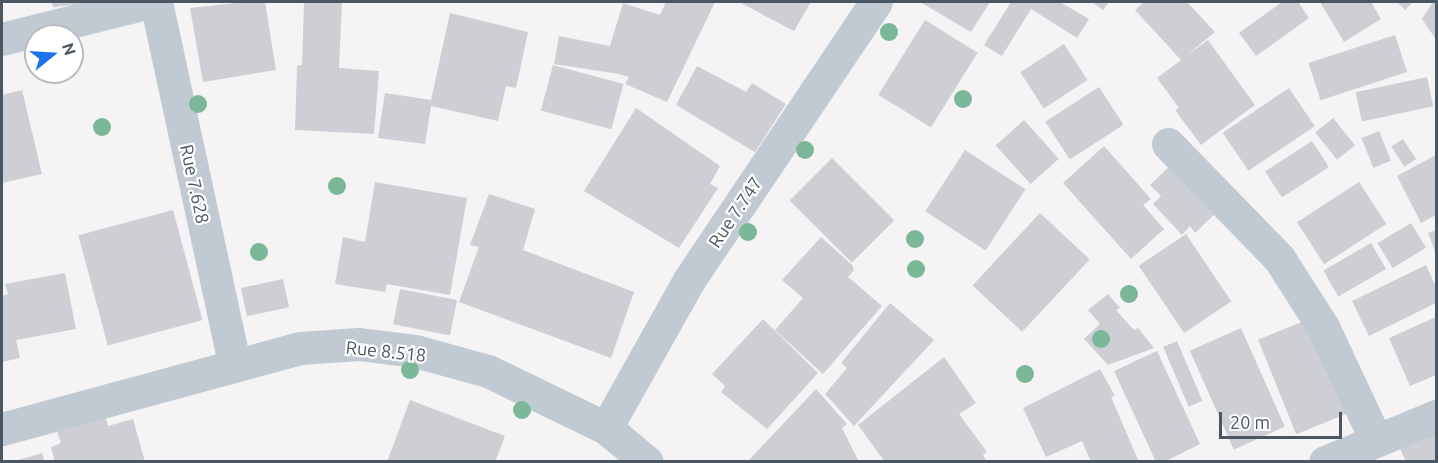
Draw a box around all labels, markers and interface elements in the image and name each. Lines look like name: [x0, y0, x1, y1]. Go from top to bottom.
north arrow: [24, 24, 84, 84]
text: N: [59, 41, 80, 58]
street label: Rue 7.628: [176, 142, 214, 226]
street label: Rue 7.747: [704, 173, 766, 251]
street label: Rue 8.518: [345, 336, 427, 366]
scale bar: [1222, 400, 1345, 438]
text: 20 m: [1230, 412, 1270, 432]

